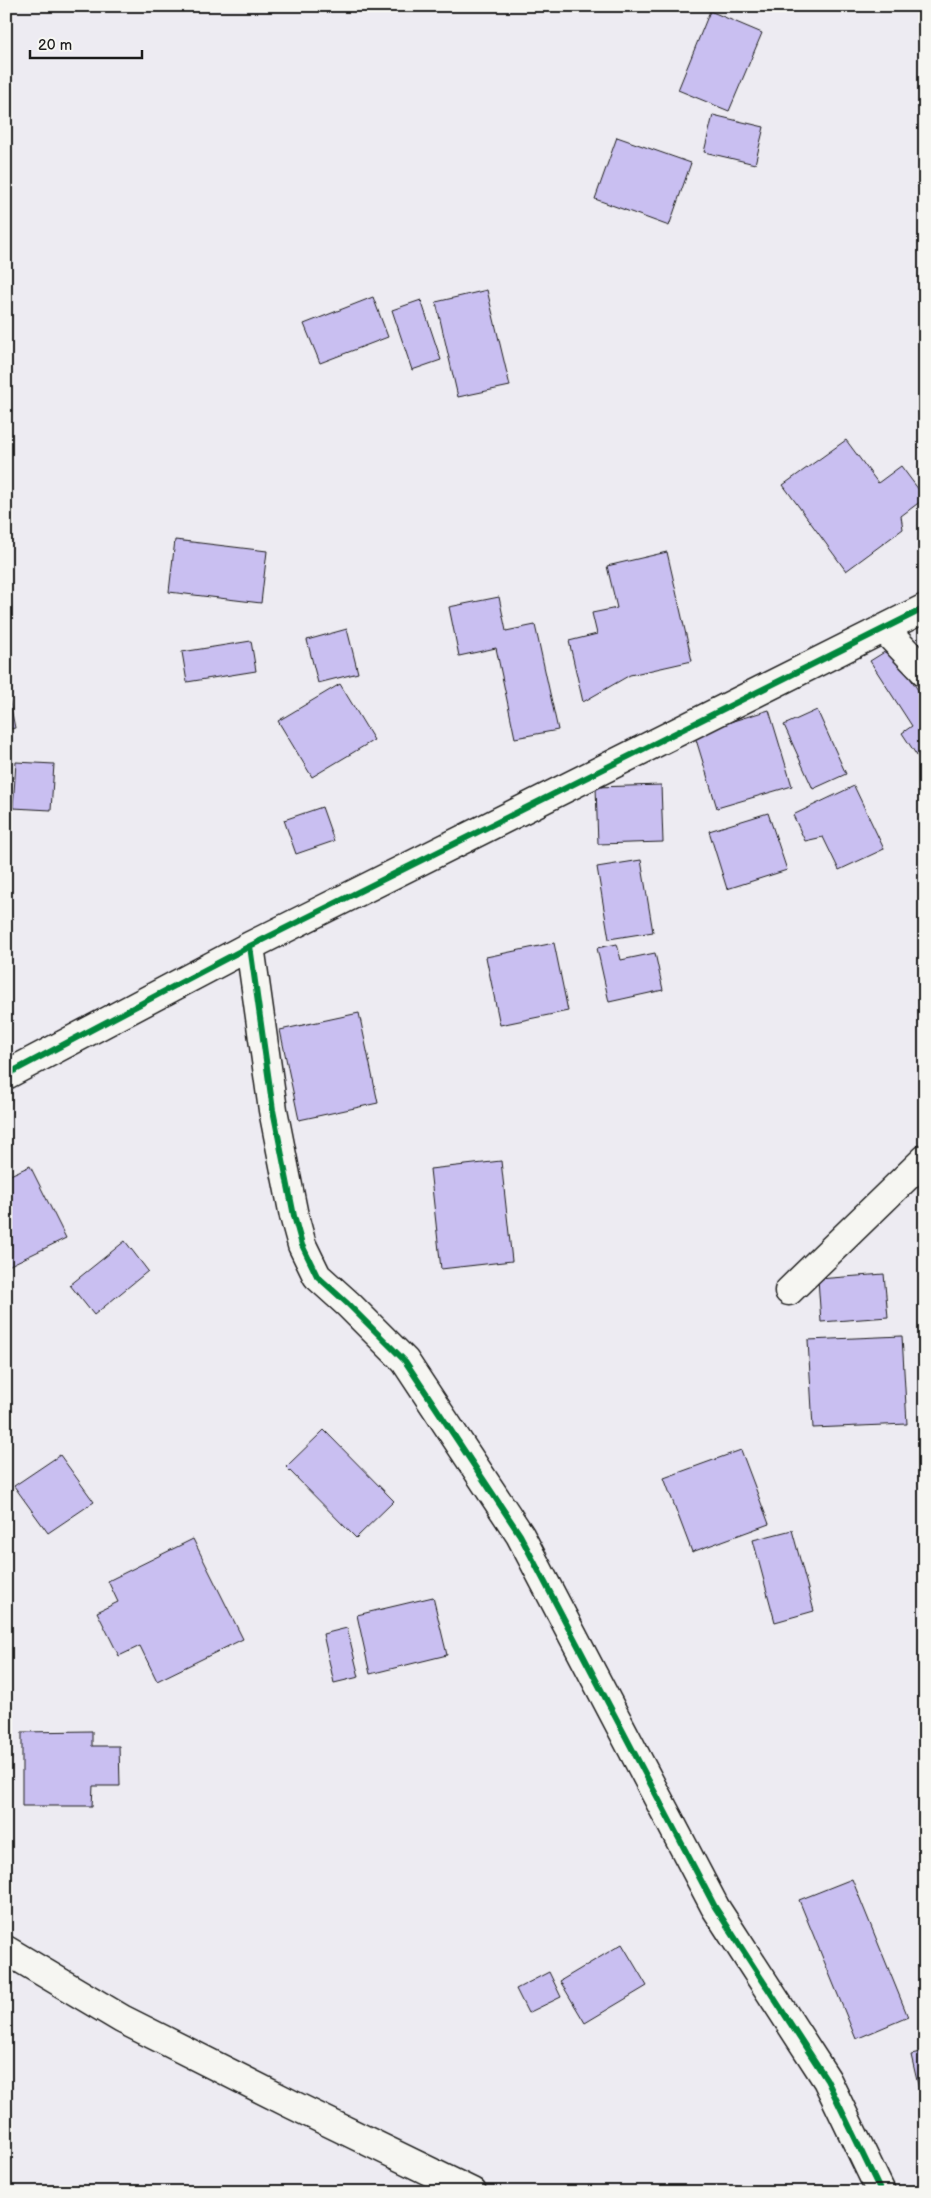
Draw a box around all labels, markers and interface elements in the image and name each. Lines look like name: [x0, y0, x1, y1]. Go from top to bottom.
scale bar: [30, 28, 142, 60]
text: 20 m: [38, 36, 72, 55]

